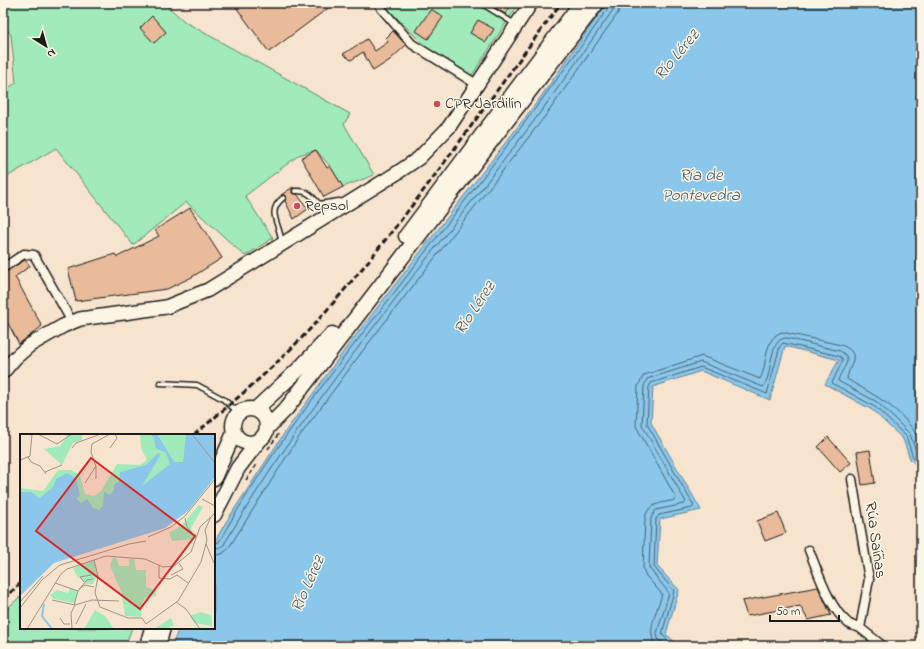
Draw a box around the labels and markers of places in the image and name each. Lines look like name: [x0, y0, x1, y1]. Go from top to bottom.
place label: CPR Jardilín: [445, 92, 522, 116]
marker: CPR Jardilín: [432, 99, 442, 109]
place label: Repsol: [305, 194, 349, 218]
marker: Repsol: [292, 201, 302, 211]

